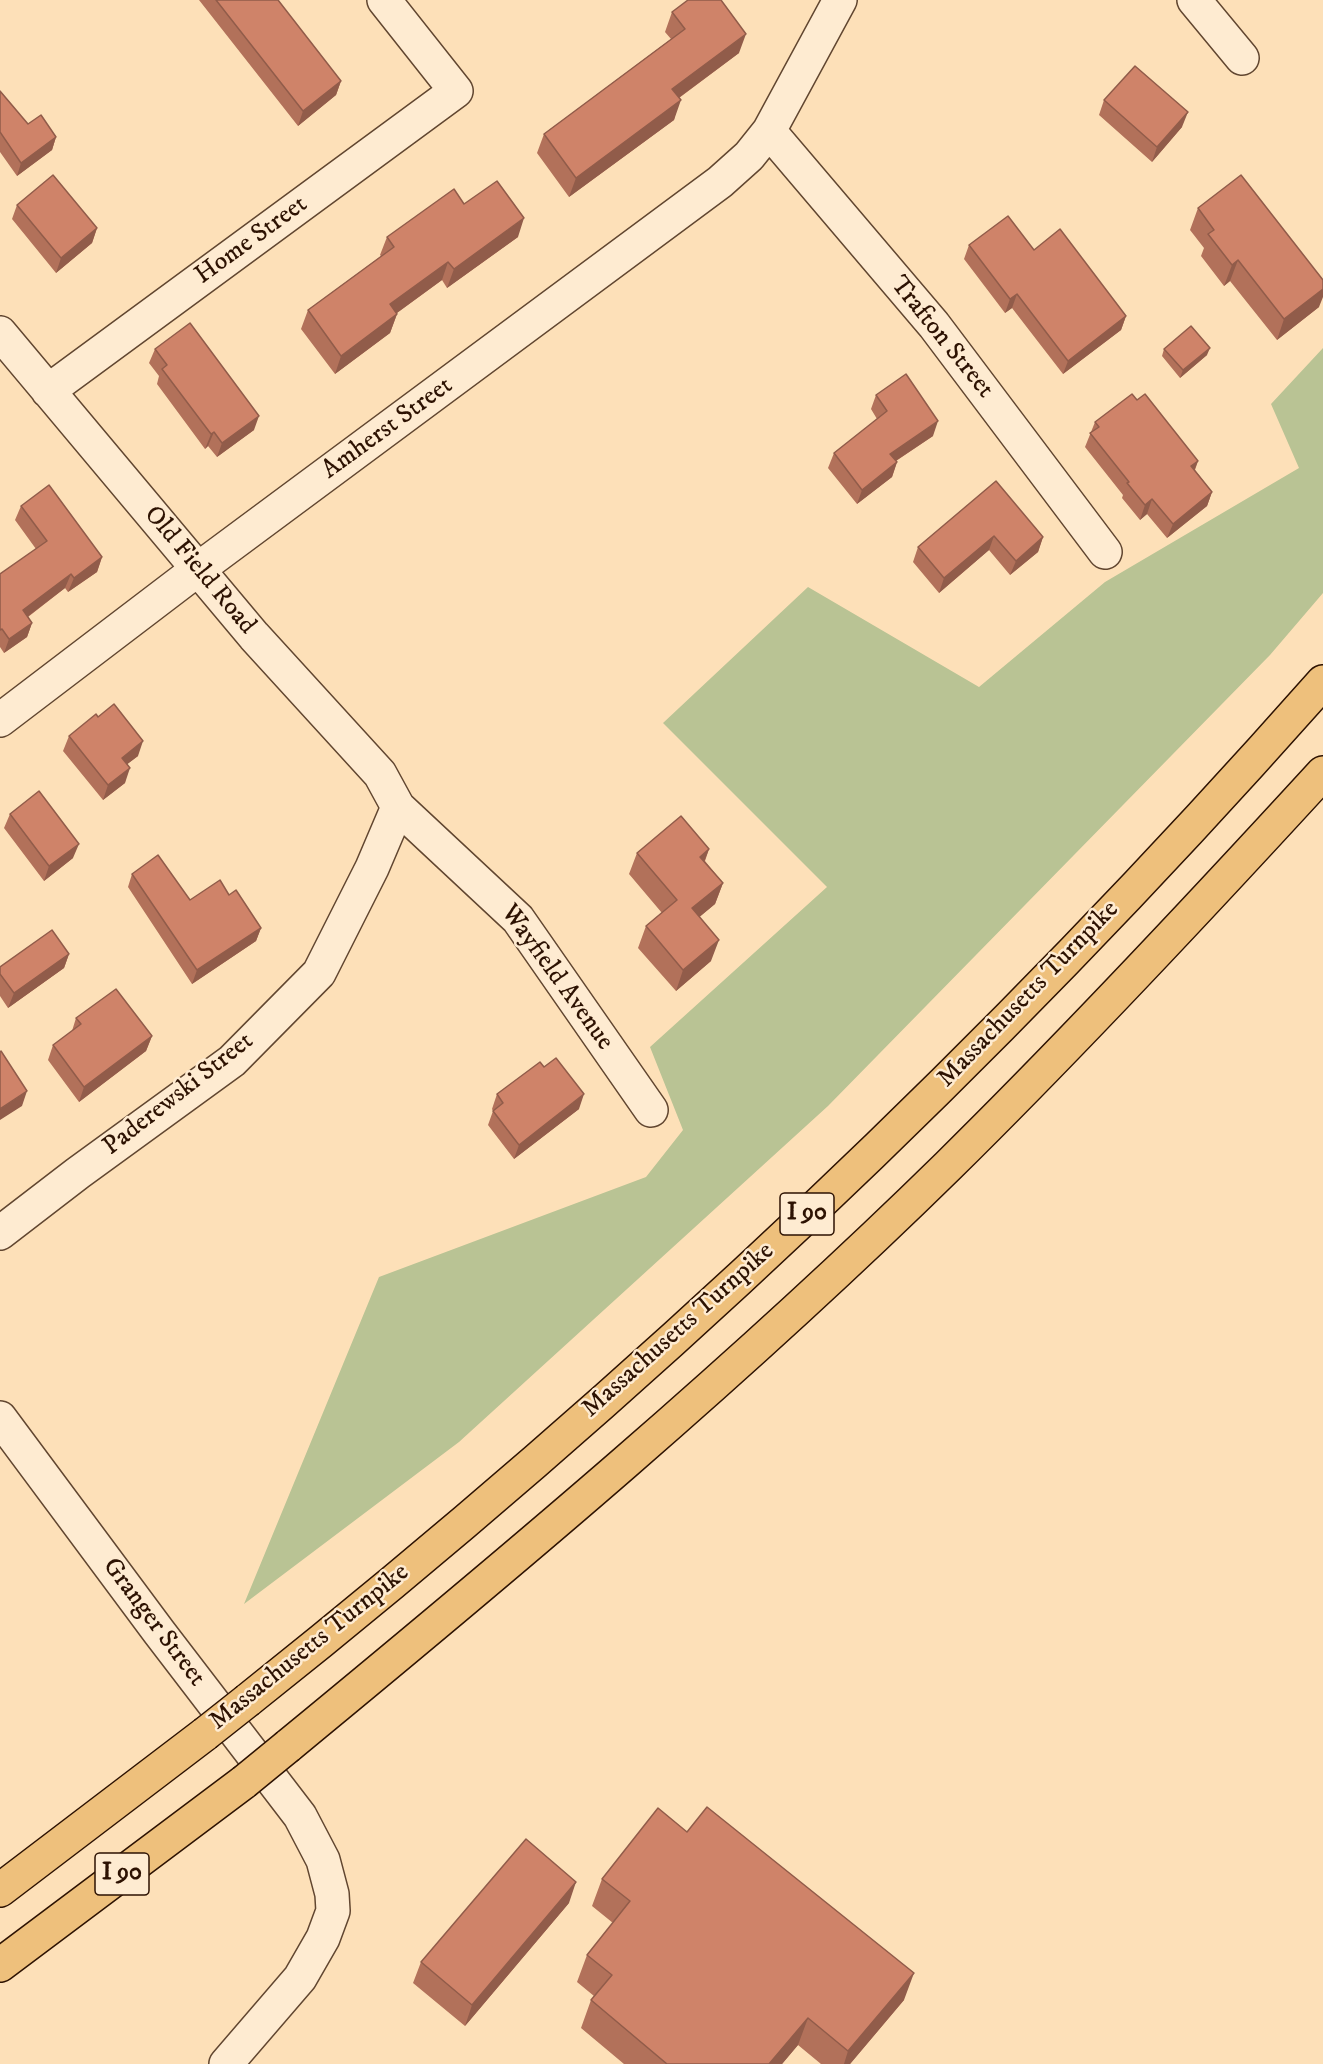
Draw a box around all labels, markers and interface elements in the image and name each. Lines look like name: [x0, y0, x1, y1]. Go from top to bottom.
street label: Home Street: [190, 190, 314, 292]
street label: Trafton Street: [882, 271, 1000, 405]
street label: Amherst Street: [316, 371, 460, 487]
street label: Old Field Road: [136, 500, 262, 642]
street label: Massachusetts Turnpike: [932, 895, 1126, 1095]
street label: Wayfield Avenue: [493, 899, 619, 1057]
street label: Paderewski Street: [98, 1027, 260, 1163]
road number: I 90: [780, 1193, 834, 1235]
street label: Massachusetts Turnpike: [577, 1237, 781, 1425]
street label: Granger Street: [95, 1553, 211, 1693]
street label: Massachusetts Turnpike: [204, 1558, 416, 1738]
road number: I 90: [95, 1853, 149, 1895]

